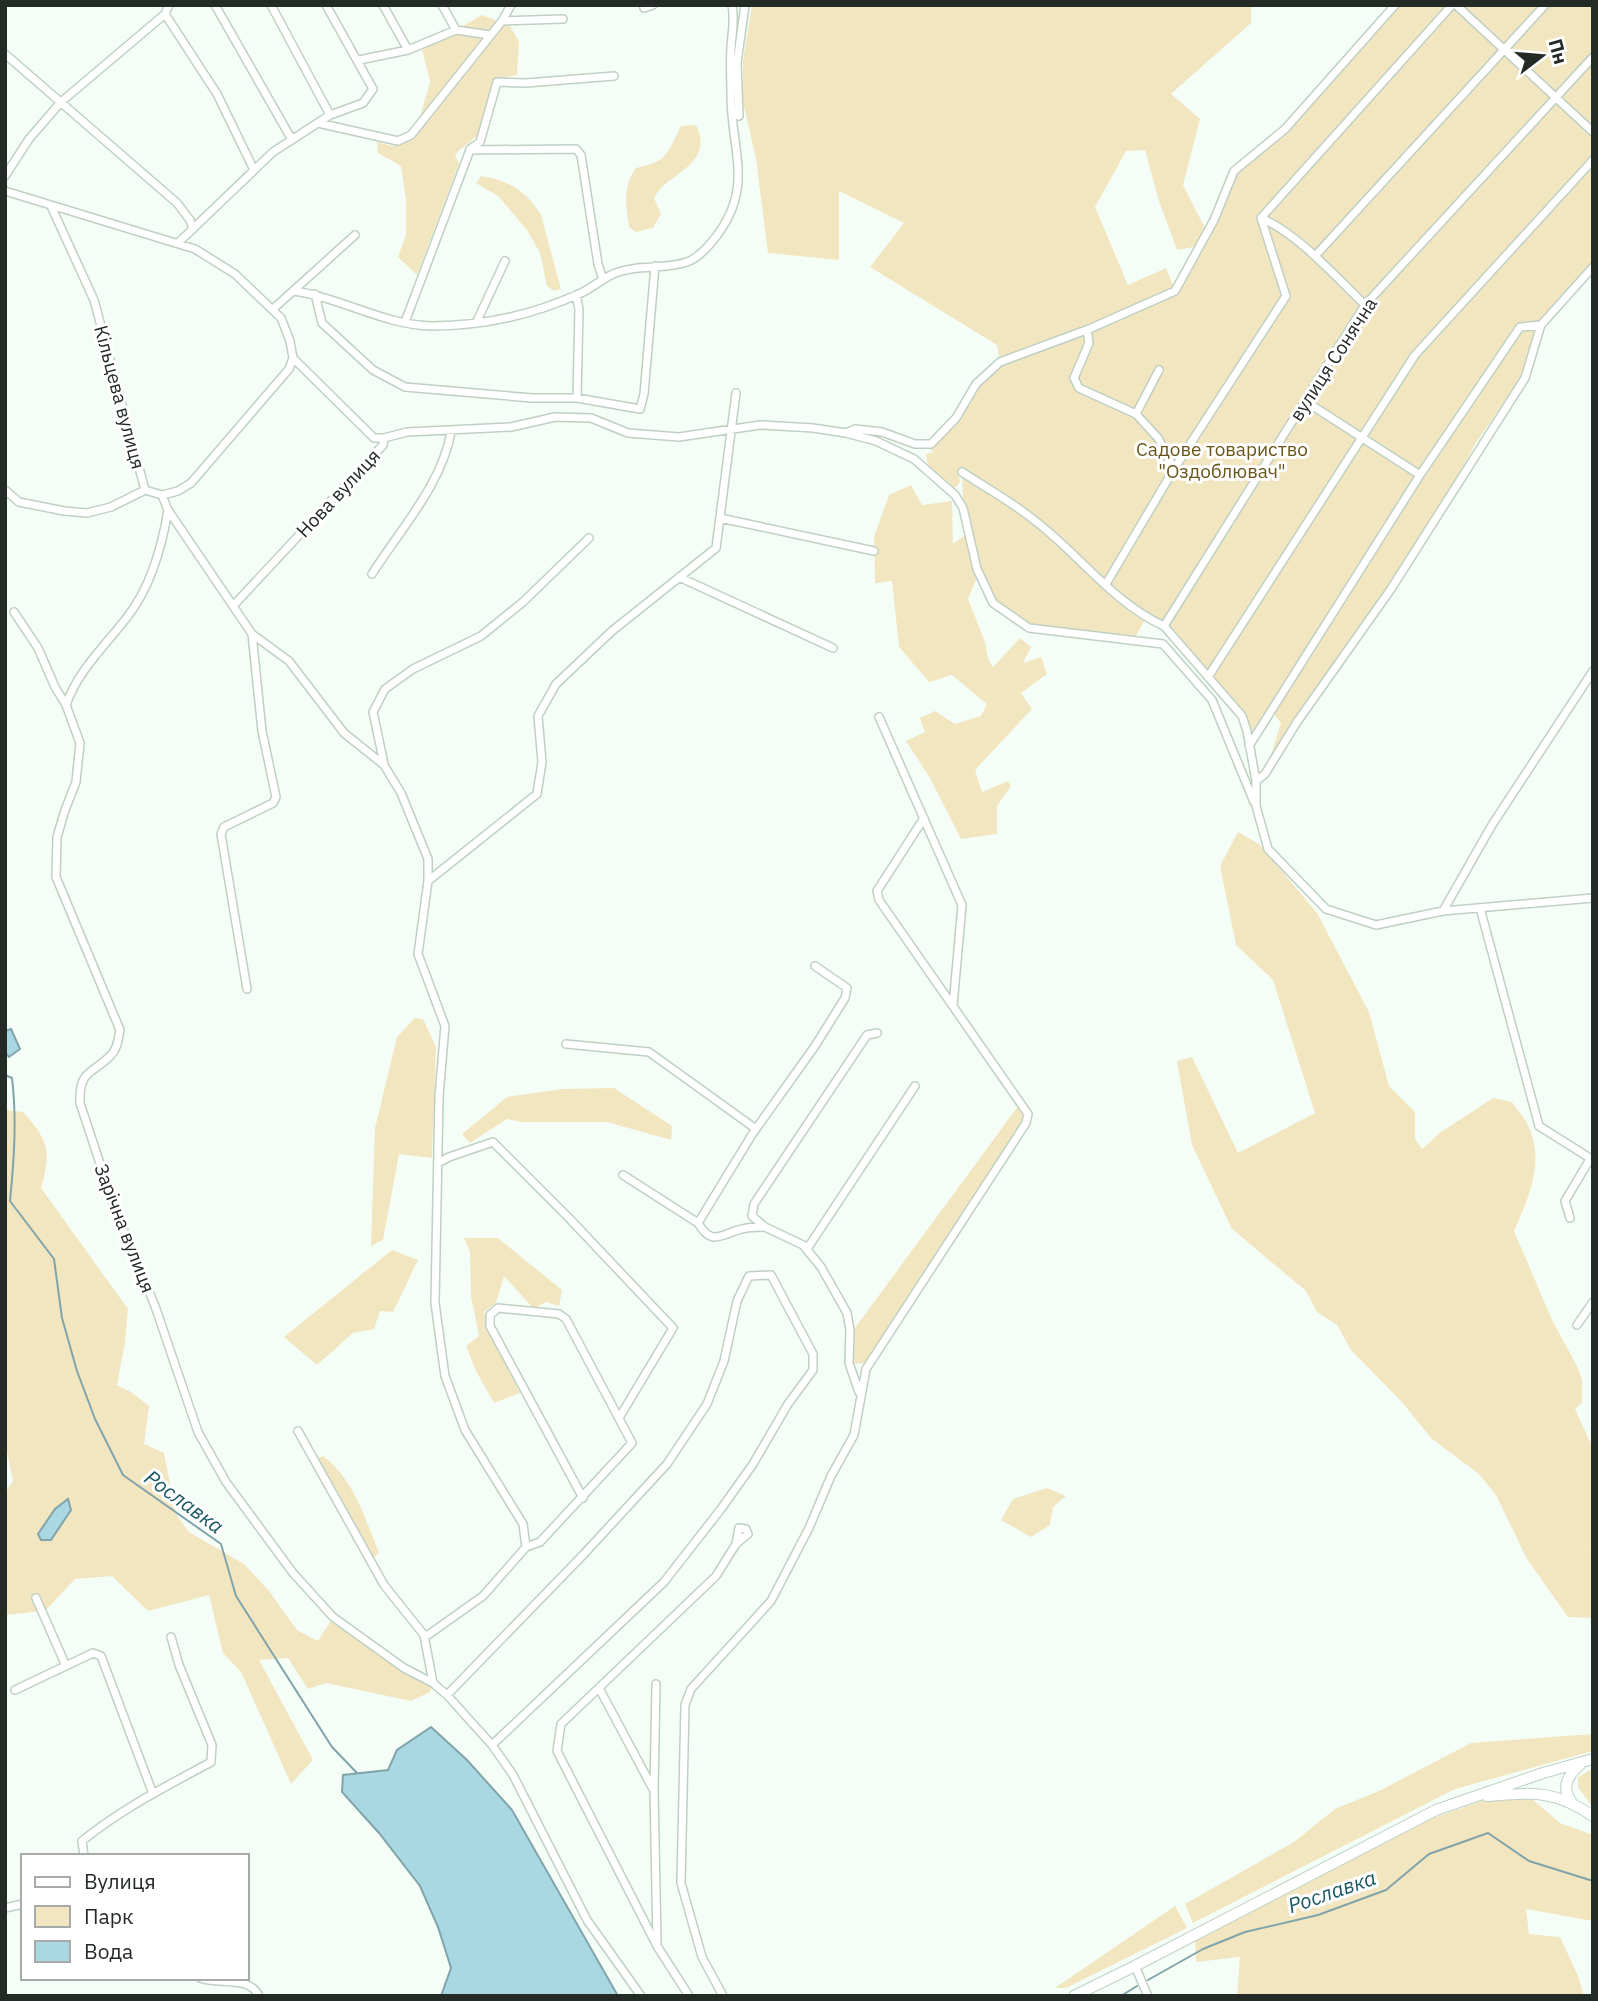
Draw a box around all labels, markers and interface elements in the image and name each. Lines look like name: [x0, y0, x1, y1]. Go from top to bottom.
north arrow: [1507, 21, 1577, 91]
text: Пн: [1543, 36, 1573, 67]
street label: вулиця Сонячна: [1284, 293, 1382, 425]
street label: Кільцева вулиця: [89, 322, 151, 472]
park label: Садове товариство "Оздоблювач": [1136, 437, 1308, 483]
street label: Нова вулиця: [291, 444, 385, 542]
street label: Зарічна вулиця: [89, 1160, 161, 1296]
water label: Рославка: [139, 1463, 230, 1539]
legend: [21, 1854, 248, 1980]
water label: Рославка: [1284, 1863, 1380, 1919]
text: Вулиця: [84, 1867, 156, 1895]
text: Парк: [84, 1902, 134, 1930]
text: Вода: [84, 1937, 133, 1965]

